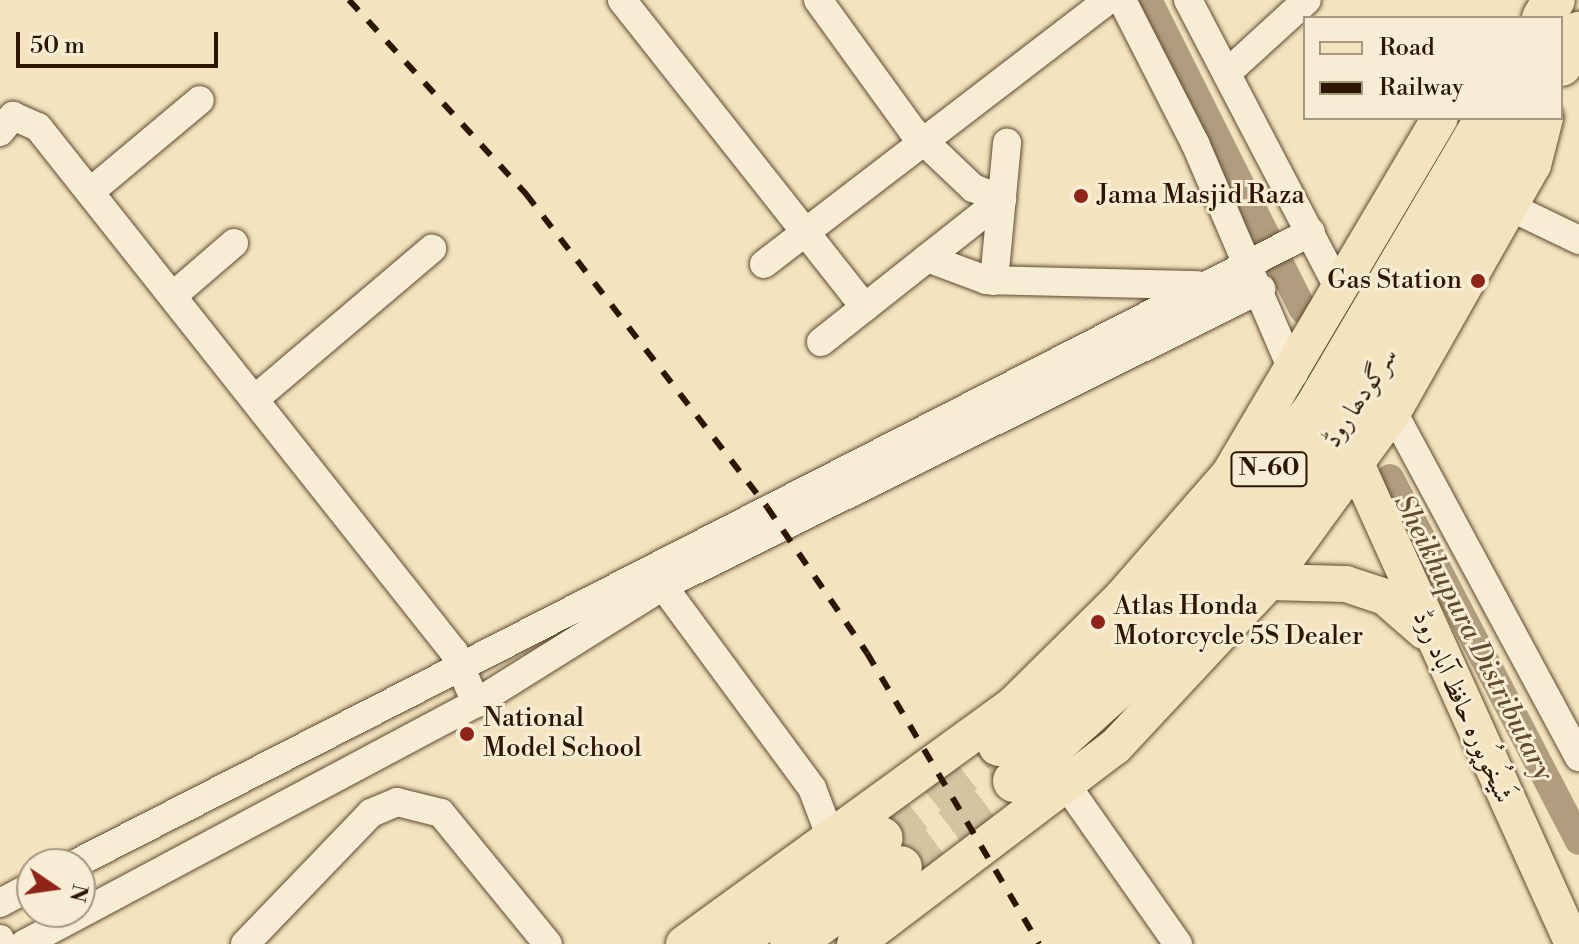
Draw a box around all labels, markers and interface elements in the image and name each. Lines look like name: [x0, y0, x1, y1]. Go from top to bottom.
scale bar: [20, 16, 222, 66]
legend: [1303, 16, 1563, 120]
text: 50 m: [30, 31, 85, 61]
text: Road: [1379, 33, 1435, 63]
text: Railway: [1379, 73, 1464, 103]
place label: Jama Masjid Raza: [1097, 180, 1305, 212]
marker: Jama Masjid Raza: [1072, 187, 1090, 205]
place label: Gas Station: [1327, 265, 1462, 297]
marker: Gas Station: [1469, 272, 1487, 290]
street label: سرگودھا روڈ: [1317, 342, 1405, 454]
road number: N-60: [1229, 449, 1309, 489]
water label: Sheikhupura Distributary: [1386, 489, 1560, 787]
place label: Atlas Honda Motorcycle 5S Dealer: [1114, 591, 1363, 652]
street label: شَيخُوپُورہ حافظ آباد روڈ: [1406, 606, 1518, 808]
marker: Atlas Honda Motorcycle 5S Dealer: [1089, 613, 1107, 631]
place label: National Model School: [483, 703, 642, 764]
marker: National Model School: [458, 725, 476, 743]
north arrow: [16, 848, 96, 928]
text: N: [63, 882, 93, 905]

